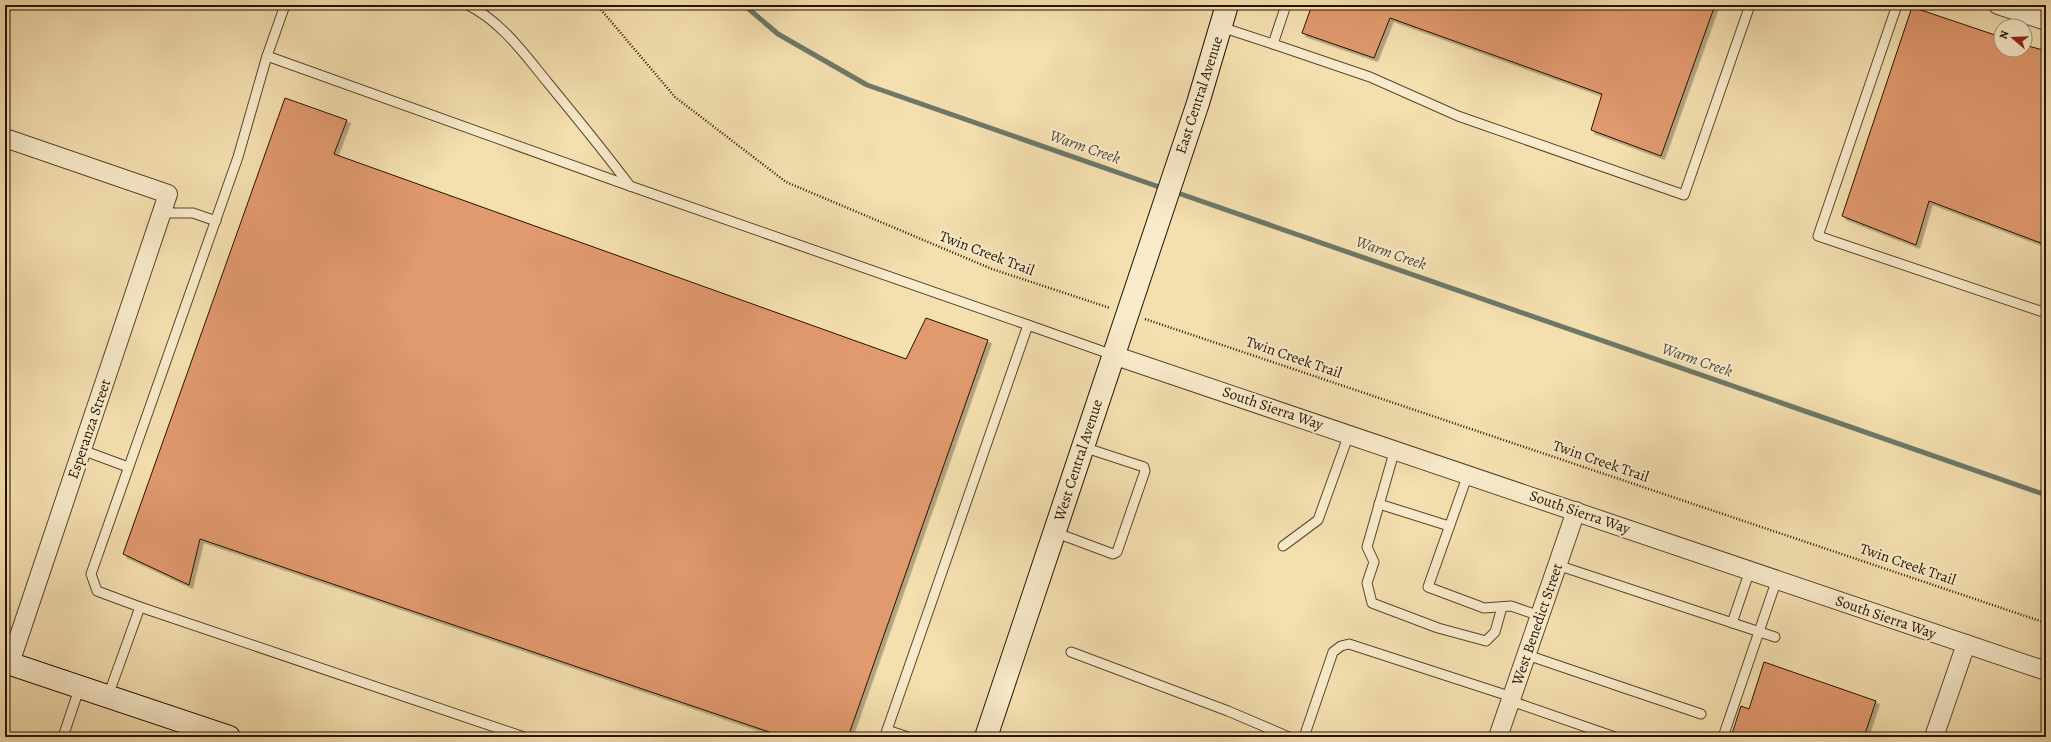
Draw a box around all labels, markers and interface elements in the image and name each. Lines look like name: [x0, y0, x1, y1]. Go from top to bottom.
north arrow: [1993, 18, 2033, 58]
text: N: [1996, 29, 2012, 41]
street label: East Central Avenue: [1171, 33, 1228, 156]
water label: Warm Creek: [1047, 125, 1123, 169]
street label: Twin Creek Trail: [937, 226, 1038, 280]
water label: Warm Creek: [1353, 231, 1429, 275]
street label: Twin Creek Trail: [1243, 331, 1345, 383]
water label: Warm Creek: [1659, 338, 1735, 382]
street label: Esperanza Street: [63, 376, 115, 481]
street label: South Sierra Way: [1220, 381, 1326, 435]
street label: West Central Avenue: [1049, 397, 1107, 524]
street label: Twin Creek Trail: [1550, 435, 1652, 487]
street label: South Sierra Way: [1527, 485, 1633, 539]
street label: Twin Creek Trail: [1857, 538, 1959, 590]
street label: West Benedict Street: [1506, 560, 1567, 688]
street label: South Sierra Way: [1833, 590, 1939, 644]

